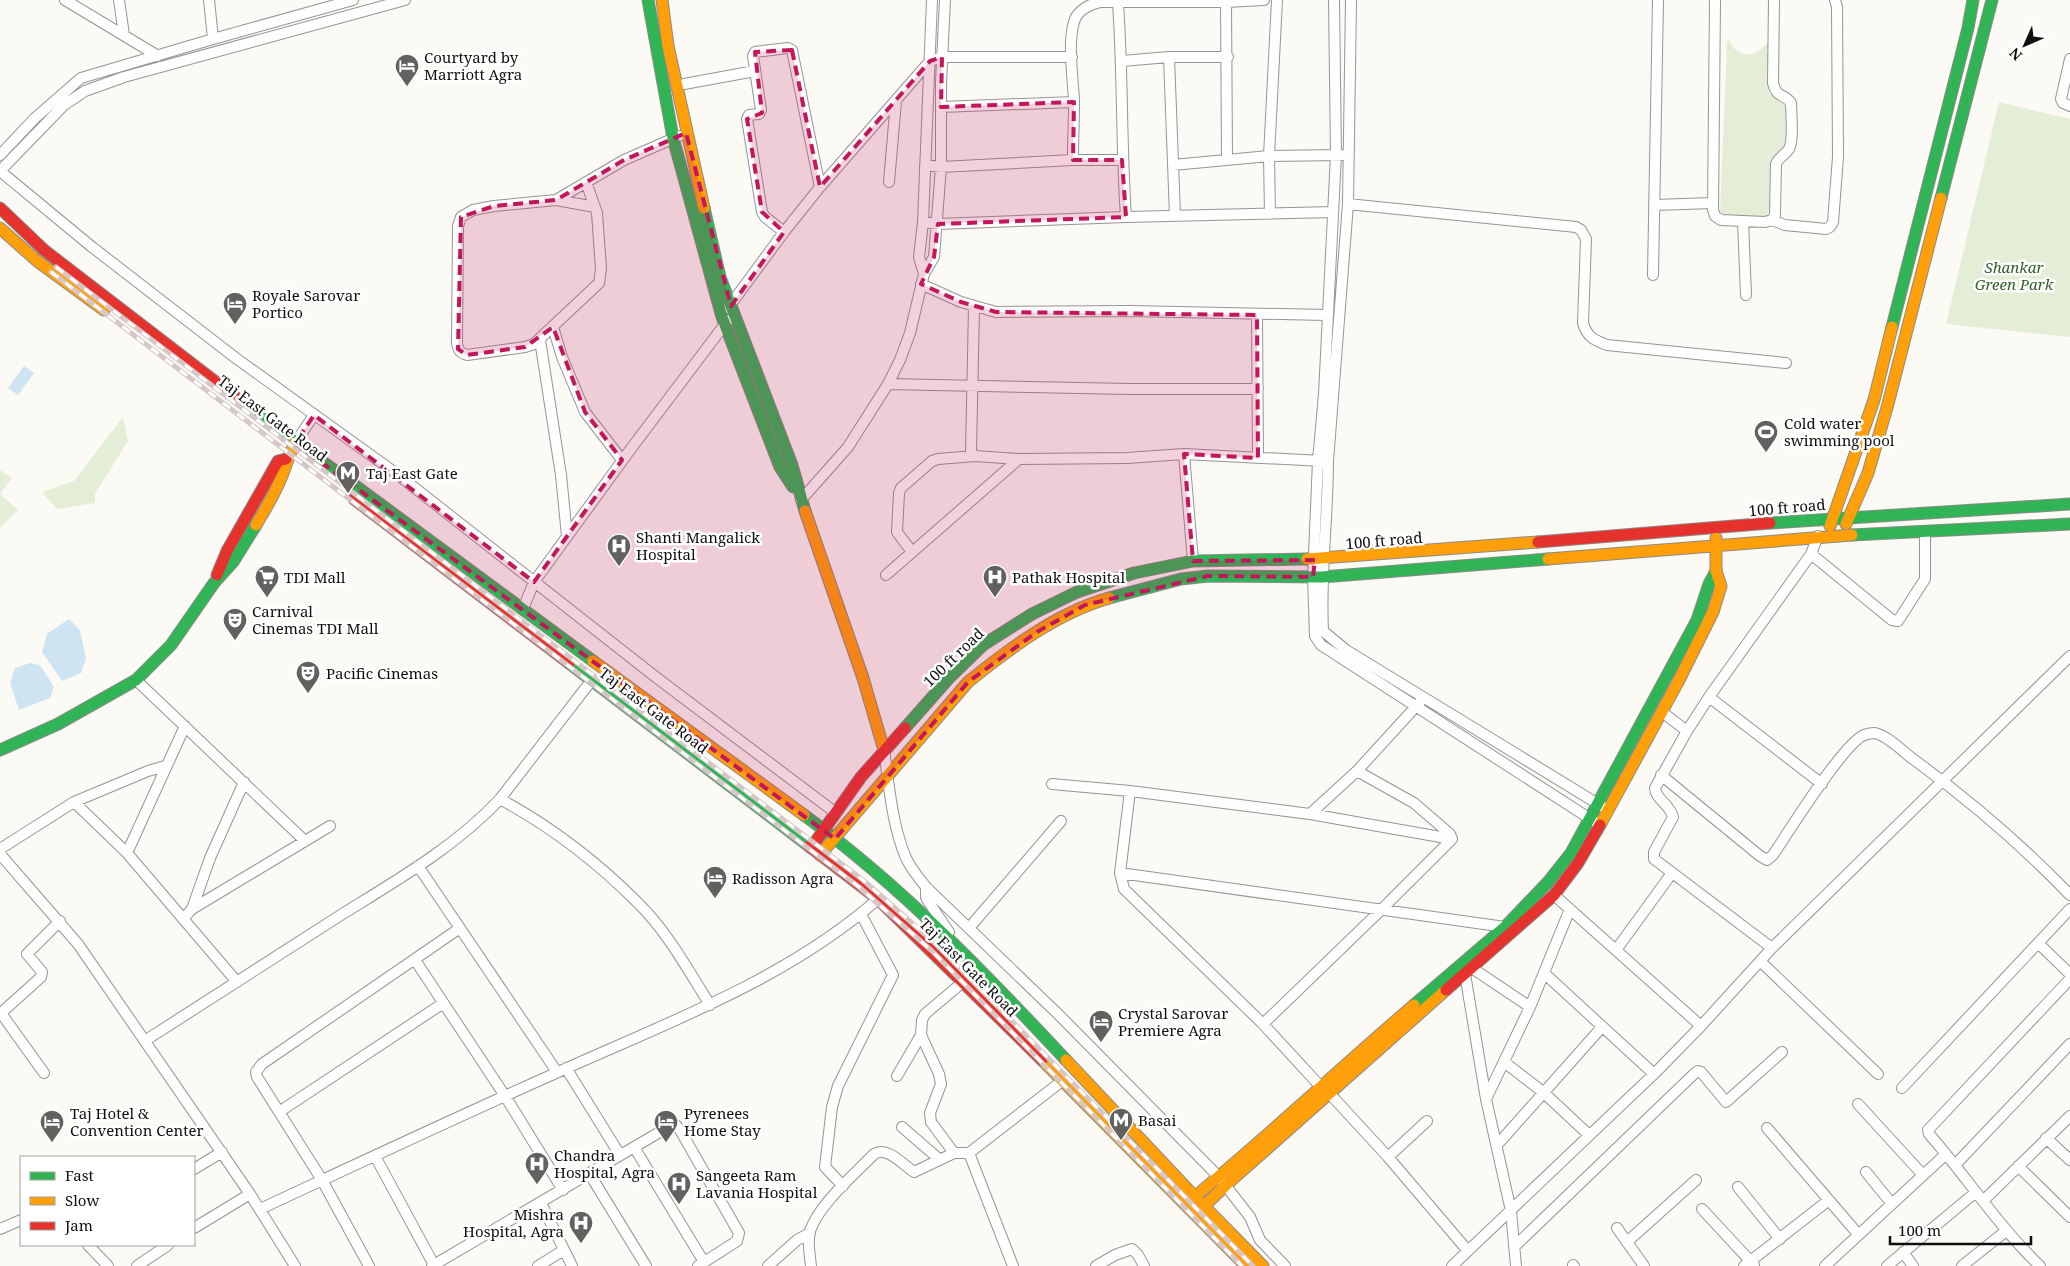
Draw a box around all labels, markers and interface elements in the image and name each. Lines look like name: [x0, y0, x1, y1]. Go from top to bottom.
north arrow: [2000, 20, 2050, 70]
text: N: [2005, 44, 2026, 65]
place label: Courtyard by Marriott Agra: [424, 47, 522, 84]
hotel icon: Courtyard by Marriott Agra: [394, 53, 420, 87]
park label: Shankar Green Park: [1975, 257, 2054, 294]
place label: Royale Sarovar Portico: [252, 285, 360, 322]
hotel icon: Royale Sarovar Portico: [222, 291, 248, 325]
street label: Taj East Gate Road: [214, 370, 332, 466]
place label: Cold water swimming pool: [1784, 413, 1895, 450]
sports icon: Cold water swimming pool: [1753, 419, 1779, 453]
metro station icon: Taj East Gate: [335, 460, 361, 494]
place label: Taj East Gate: [366, 463, 458, 483]
street label: 100 ft road: [1748, 494, 1826, 520]
place label: Shanti Mangalick Hospital: [636, 527, 760, 564]
street label: 100 ft road: [1345, 527, 1423, 553]
hospital icon: Shanti Mangalick Hospital: [606, 533, 632, 567]
supermarket icon: TDI Mall: [254, 564, 280, 598]
hospital icon: Pathak Hospital: [982, 564, 1008, 598]
place label: TDI Mall: [284, 567, 346, 587]
place label: Pathak Hospital: [1012, 567, 1125, 587]
place label: Carnival Cinemas TDI Mall: [252, 601, 379, 638]
theatre icon: Carnival Cinemas TDI Mall: [222, 607, 248, 641]
street label: 100 ft road: [918, 623, 988, 691]
theatre icon: Pacific Cinemas: [295, 660, 321, 694]
street label: Taj East Gate Road: [595, 662, 713, 758]
place label: Pacific Cinemas: [326, 663, 438, 683]
hotel icon: Radisson Agra: [702, 865, 728, 899]
place label: Radisson Agra: [732, 868, 834, 888]
street label: Taj East Gate Road: [915, 913, 1023, 1021]
place label: Crystal Sarovar Premiere Agra: [1118, 1003, 1228, 1040]
hotel icon: Crystal Sarovar Premiere Agra: [1088, 1009, 1114, 1043]
place label: Taj Hotel & Convention Center: [70, 1103, 204, 1140]
place label: Pyrenees Home Stay: [684, 1103, 761, 1140]
metro station icon: Basai: [1108, 1107, 1134, 1141]
hotel icon: Taj Hotel & Convention Center: [39, 1109, 65, 1143]
hotel icon: Pyrenees Home Stay: [653, 1109, 679, 1143]
place label: Basai: [1138, 1110, 1176, 1130]
place label: Chandra Hospital, Agra: [554, 1145, 655, 1182]
hospital icon: Chandra Hospital, Agra: [524, 1151, 550, 1185]
legend: [20, 1156, 195, 1246]
text: Fast: [65, 1165, 94, 1185]
place label: Sangeeta Ram Lavania Hospital: [696, 1165, 818, 1202]
hospital icon: Sangeeta Ram Lavania Hospital: [666, 1171, 692, 1205]
text: Slow: [65, 1190, 99, 1210]
place label: Mishra Hospital, Agra: [463, 1204, 564, 1241]
hospital icon: Mishra Hospital, Agra: [568, 1210, 594, 1244]
scale bar: [1890, 1214, 2031, 1246]
text: Jam: [64, 1215, 93, 1235]
text: 100 m: [1898, 1220, 1941, 1240]

